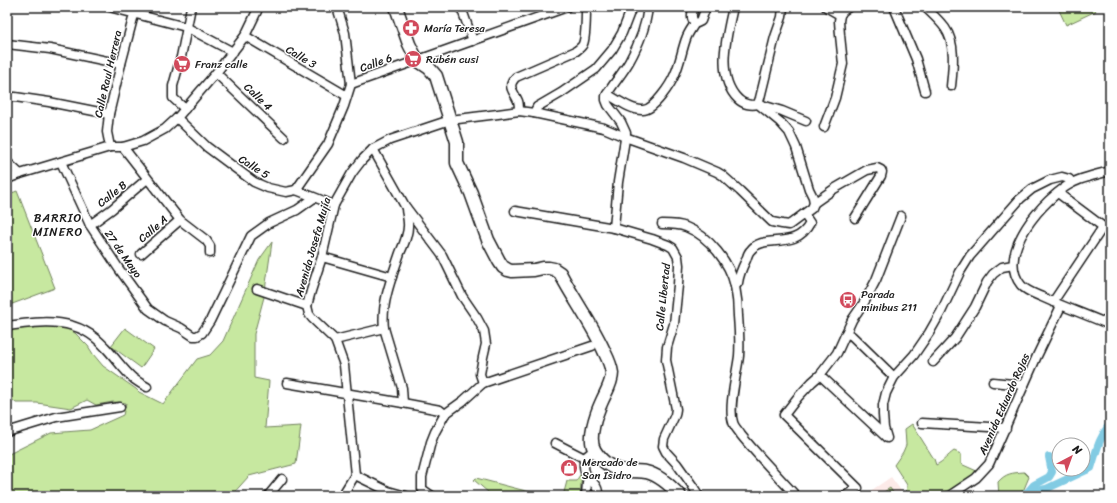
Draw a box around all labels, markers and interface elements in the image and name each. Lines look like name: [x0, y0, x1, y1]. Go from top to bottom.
pharmacy icon: María Teresa: [401, 18, 421, 38]
place label: María Teresa: [424, 19, 485, 38]
street label: Calle Raul Herrera: [89, 28, 127, 120]
street label: Calle 3: [282, 40, 320, 74]
street label: Calle 6: [357, 48, 395, 78]
supermarket icon: Rubén cusi: [403, 49, 423, 69]
place label: Rubén cusi: [426, 50, 479, 69]
supermarket icon: Franz calle: [172, 54, 192, 74]
place label: Franz calle: [195, 55, 248, 74]
street label: Calle 4: [239, 78, 277, 116]
street label: Calle 5: [235, 150, 274, 184]
street label: Calle B: [93, 176, 131, 212]
street label: Avenida Josefa Mujía: [289, 195, 336, 300]
district label: BARRIO MINERO: [33, 207, 83, 243]
street label: Calle A: [134, 211, 172, 247]
street label: 27 de Mayo: [99, 226, 147, 283]
street label: Calle Libertad: [650, 261, 676, 332]
place label: Parada minibus 211: [861, 285, 917, 317]
bus stop icon: Parada minibus 211: [838, 290, 858, 310]
street label: Avenida Eduardo Rojas: [973, 349, 1035, 459]
north arrow: [1051, 437, 1091, 477]
text: N: [1067, 440, 1087, 460]
place label: Mercado de San Isidro: [582, 453, 638, 485]
shop icon: Mercado de San Isidro: [559, 458, 579, 478]

